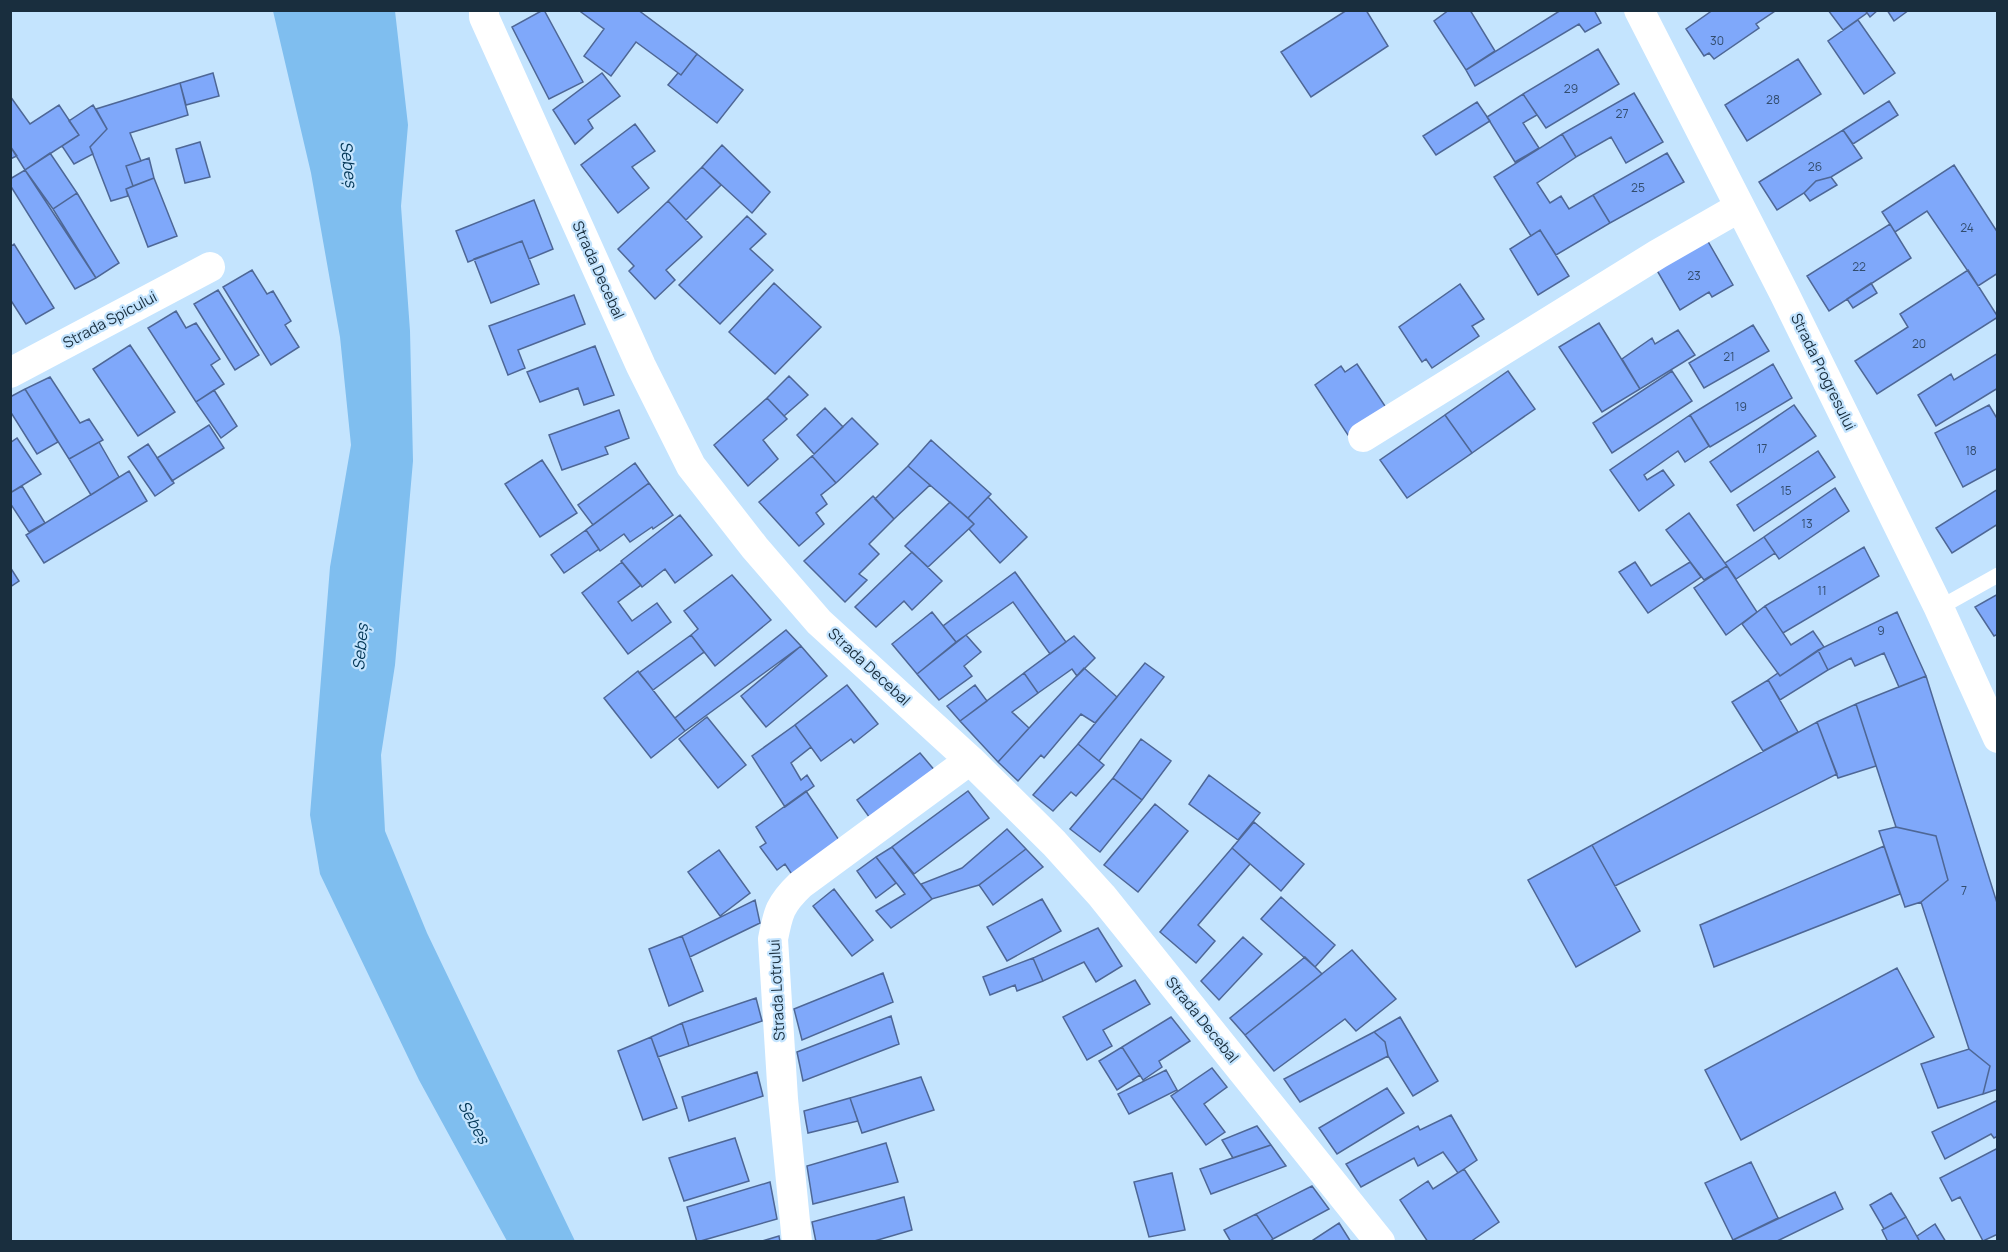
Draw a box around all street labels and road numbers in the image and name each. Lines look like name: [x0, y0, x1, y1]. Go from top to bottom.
street label: Strada Decebal: [567, 217, 629, 322]
street label: Strada Spicului: [59, 286, 160, 353]
street label: Strada Progresului: [1786, 310, 1861, 434]
street label: Strada Decebal: [824, 623, 915, 710]
street label: Strada Lotrului: [763, 939, 790, 1041]
street label: Strada Decebal: [1161, 972, 1244, 1067]

